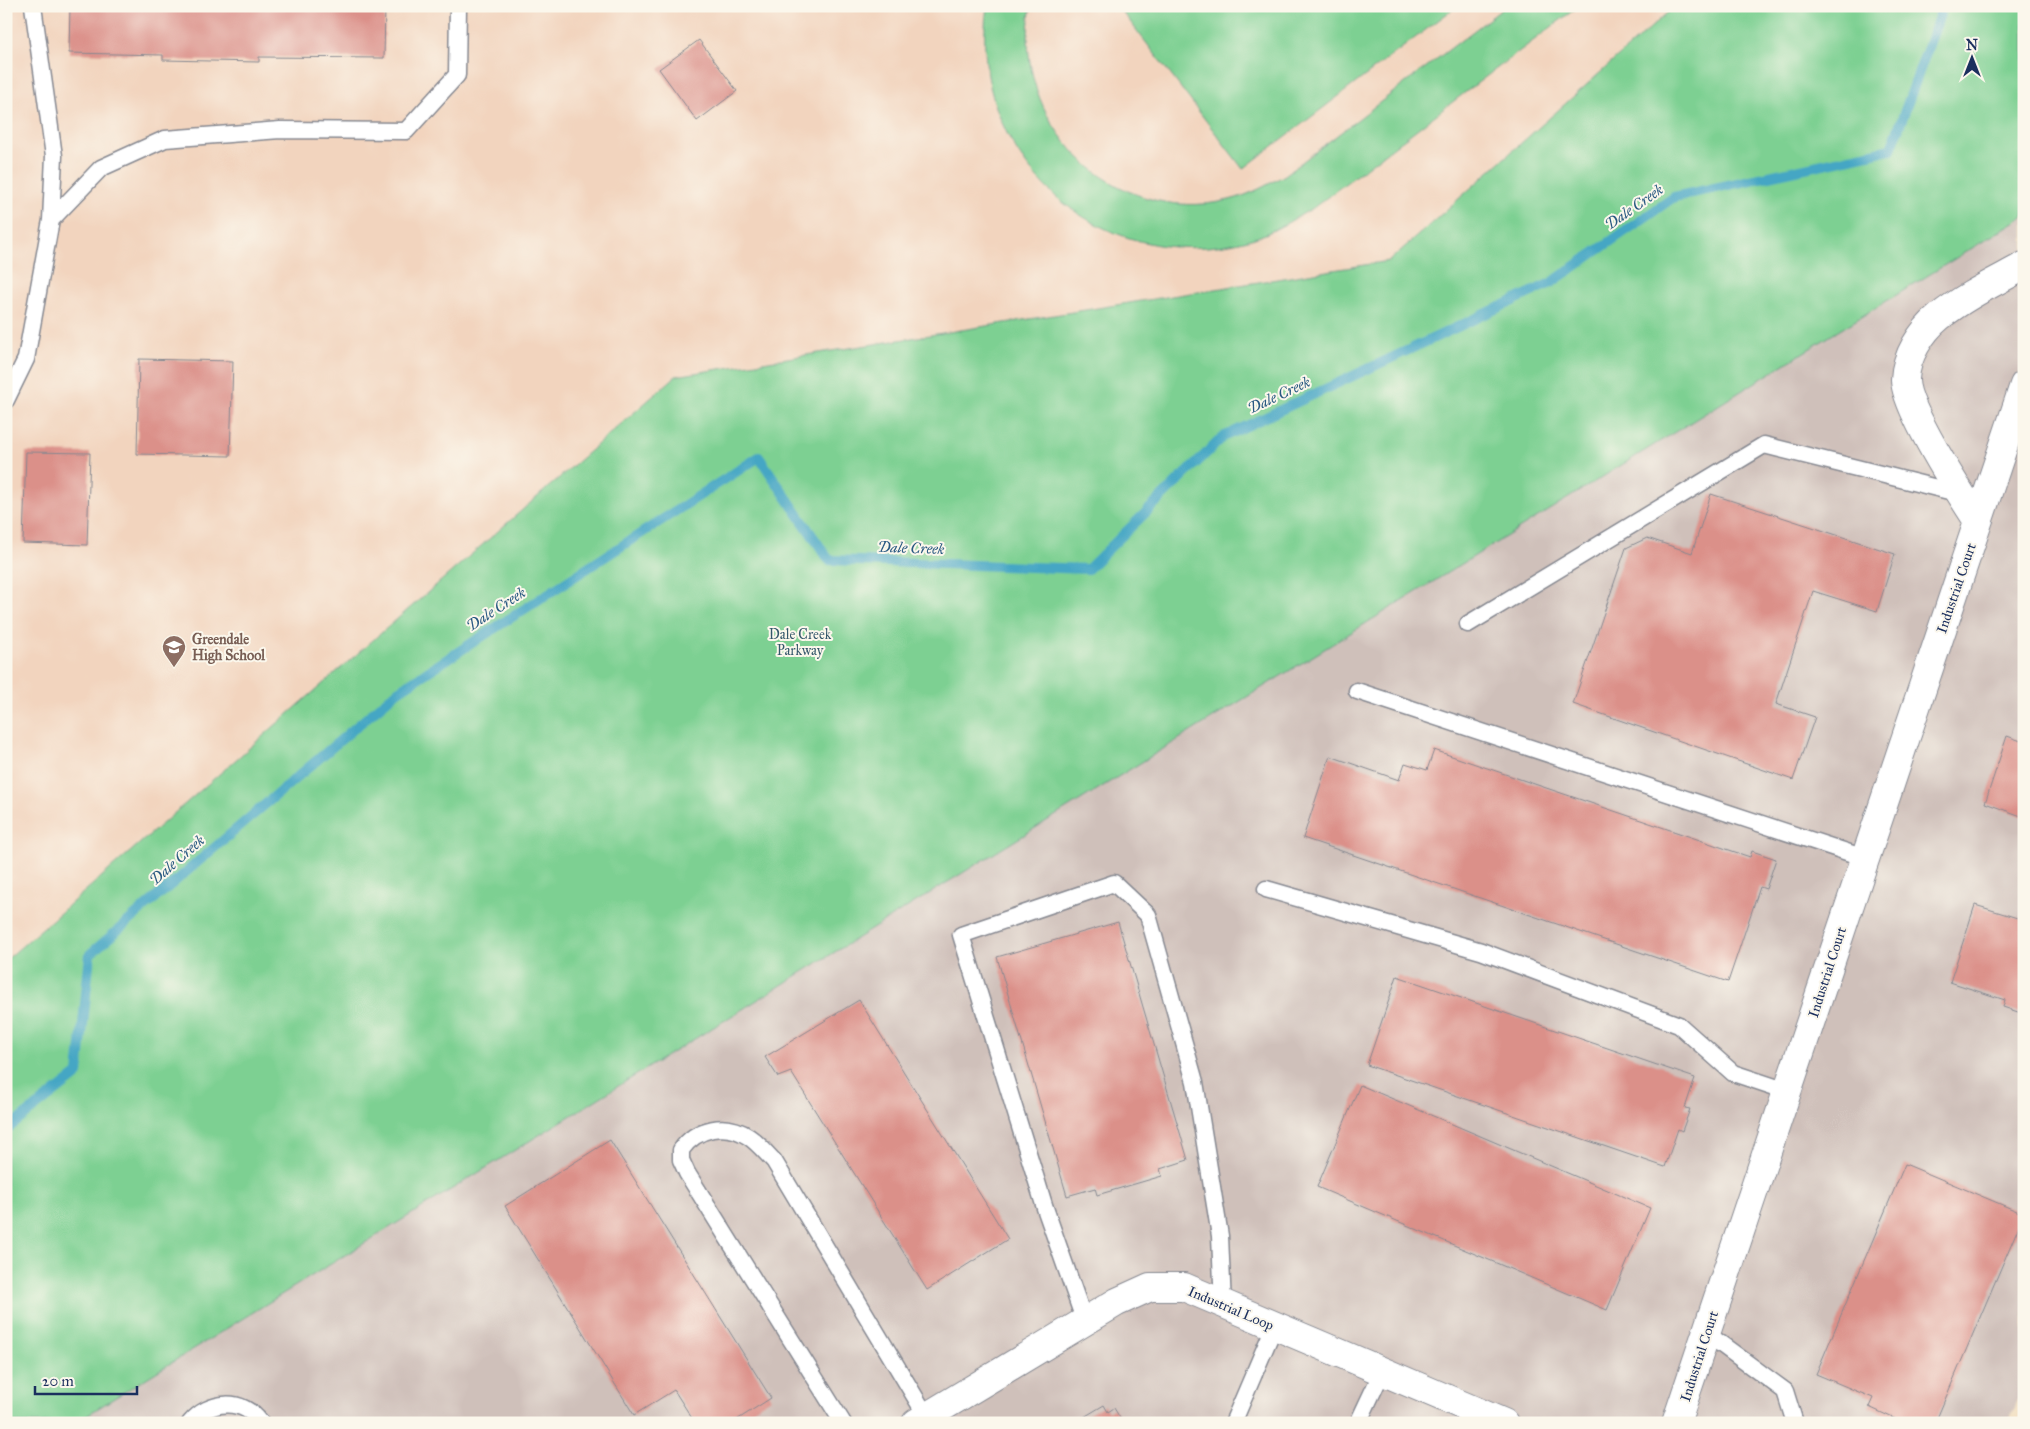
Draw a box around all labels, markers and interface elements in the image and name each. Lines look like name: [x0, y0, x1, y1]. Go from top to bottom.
north arrow: [1948, 32, 1998, 82]
text: N: [1966, 37, 1978, 54]
water label: Dale Creek: [1601, 180, 1667, 234]
water label: Dale Creek: [1245, 373, 1313, 417]
water label: Dale Creek: [877, 538, 945, 558]
street label: Industrial Court: [1933, 541, 1980, 636]
water label: Dale Creek: [463, 583, 529, 635]
park label: Dale Creek Parkway: [769, 626, 832, 659]
place label: Greendale High School: [192, 631, 266, 665]
school or university icon: Greendale High School: [161, 634, 187, 668]
water label: Dale Creek: [146, 831, 208, 889]
street label: Industrial Court: [1805, 925, 1850, 1020]
street label: Industrial Loop: [1185, 1283, 1276, 1334]
street label: Industrial Court: [1677, 1309, 1722, 1404]
scale bar: [35, 1364, 138, 1396]
text: 20 m: [42, 1372, 74, 1390]

